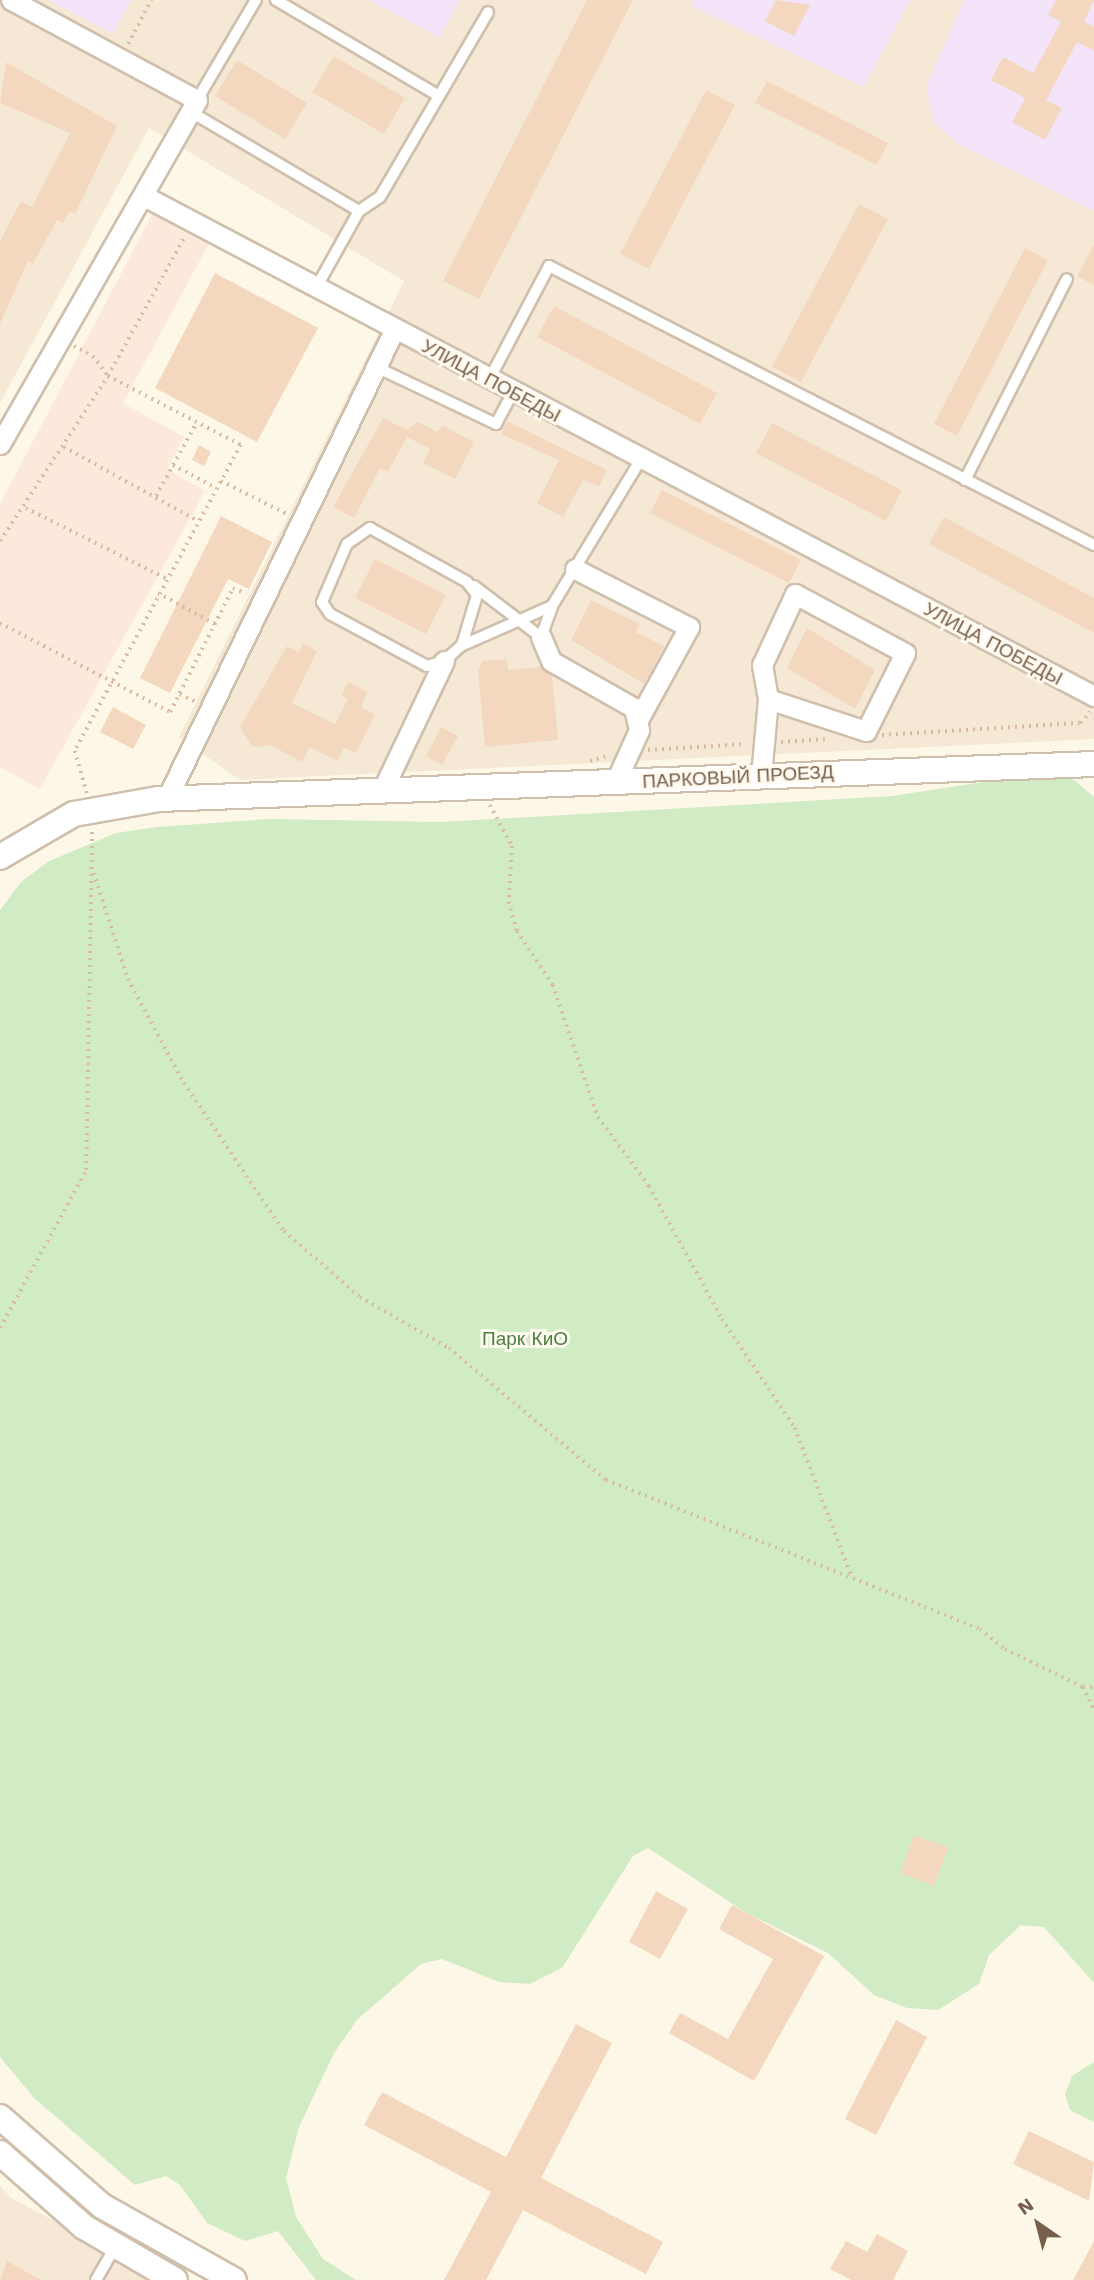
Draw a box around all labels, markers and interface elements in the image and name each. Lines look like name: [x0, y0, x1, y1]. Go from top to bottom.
street label: УЛИЦА ПОБЕДЫ: [418, 335, 564, 427]
street label: УЛИЦА ПОБЕДЫ: [920, 598, 1066, 690]
street label: ПАРКОВЫЙ ПРОЕЗД: [642, 761, 834, 793]
park label: Парк КиО: [482, 1328, 568, 1350]
north arrow: [1003, 2189, 1073, 2259]
text: N: [1013, 2193, 1038, 2220]

